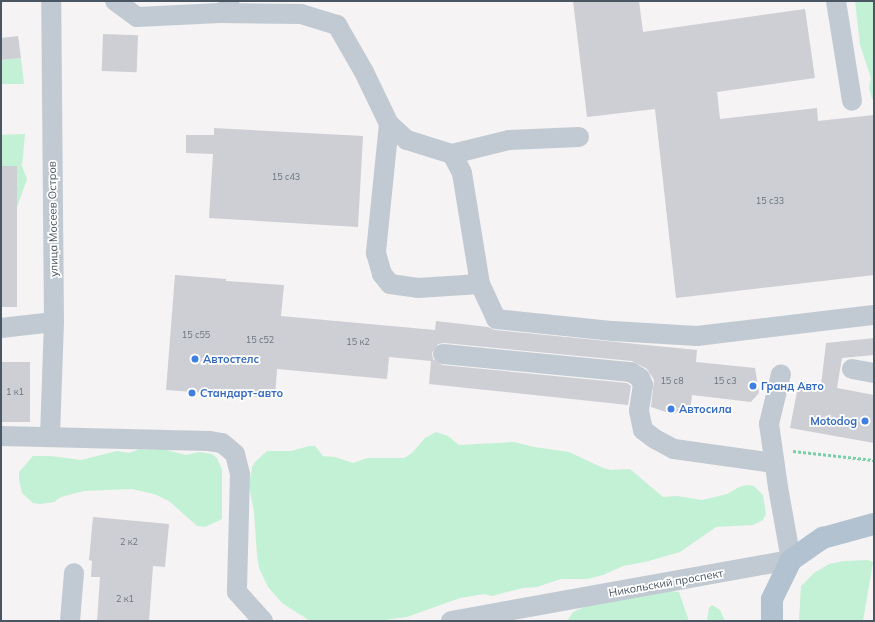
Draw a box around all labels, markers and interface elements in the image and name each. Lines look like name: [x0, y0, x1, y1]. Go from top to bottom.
street label: улица Мосеев Остров: [45, 161, 61, 277]
house number: 15 с43: [272, 172, 300, 182]
house number: 15 с33: [756, 196, 784, 206]
house number: 15 с55: [182, 330, 210, 340]
house number: 15 с52: [246, 335, 274, 345]
house number: 15 к2: [346, 337, 370, 347]
place label: Автостелс: [203, 352, 259, 366]
marker: Автостелс: [190, 354, 200, 364]
house number: 15 с8: [660, 376, 684, 386]
house number: 15 с3: [713, 376, 737, 386]
place label: Гранд Авто: [761, 379, 824, 393]
marker: Гранд Авто: [748, 381, 758, 391]
place label: Стандарт-авто: [200, 386, 283, 400]
house number: 1 к1: [6, 387, 24, 397]
marker: Стандарт-авто: [187, 388, 197, 398]
place label: Автосила: [679, 402, 732, 416]
marker: Автосила: [666, 404, 676, 414]
place label: Motodog: [810, 414, 857, 428]
marker: Motodog: [860, 416, 870, 426]
house number: 2 к2: [120, 537, 138, 547]
street label: Никольский проспект: [608, 566, 724, 600]
house number: 2 к1: [116, 594, 134, 604]

